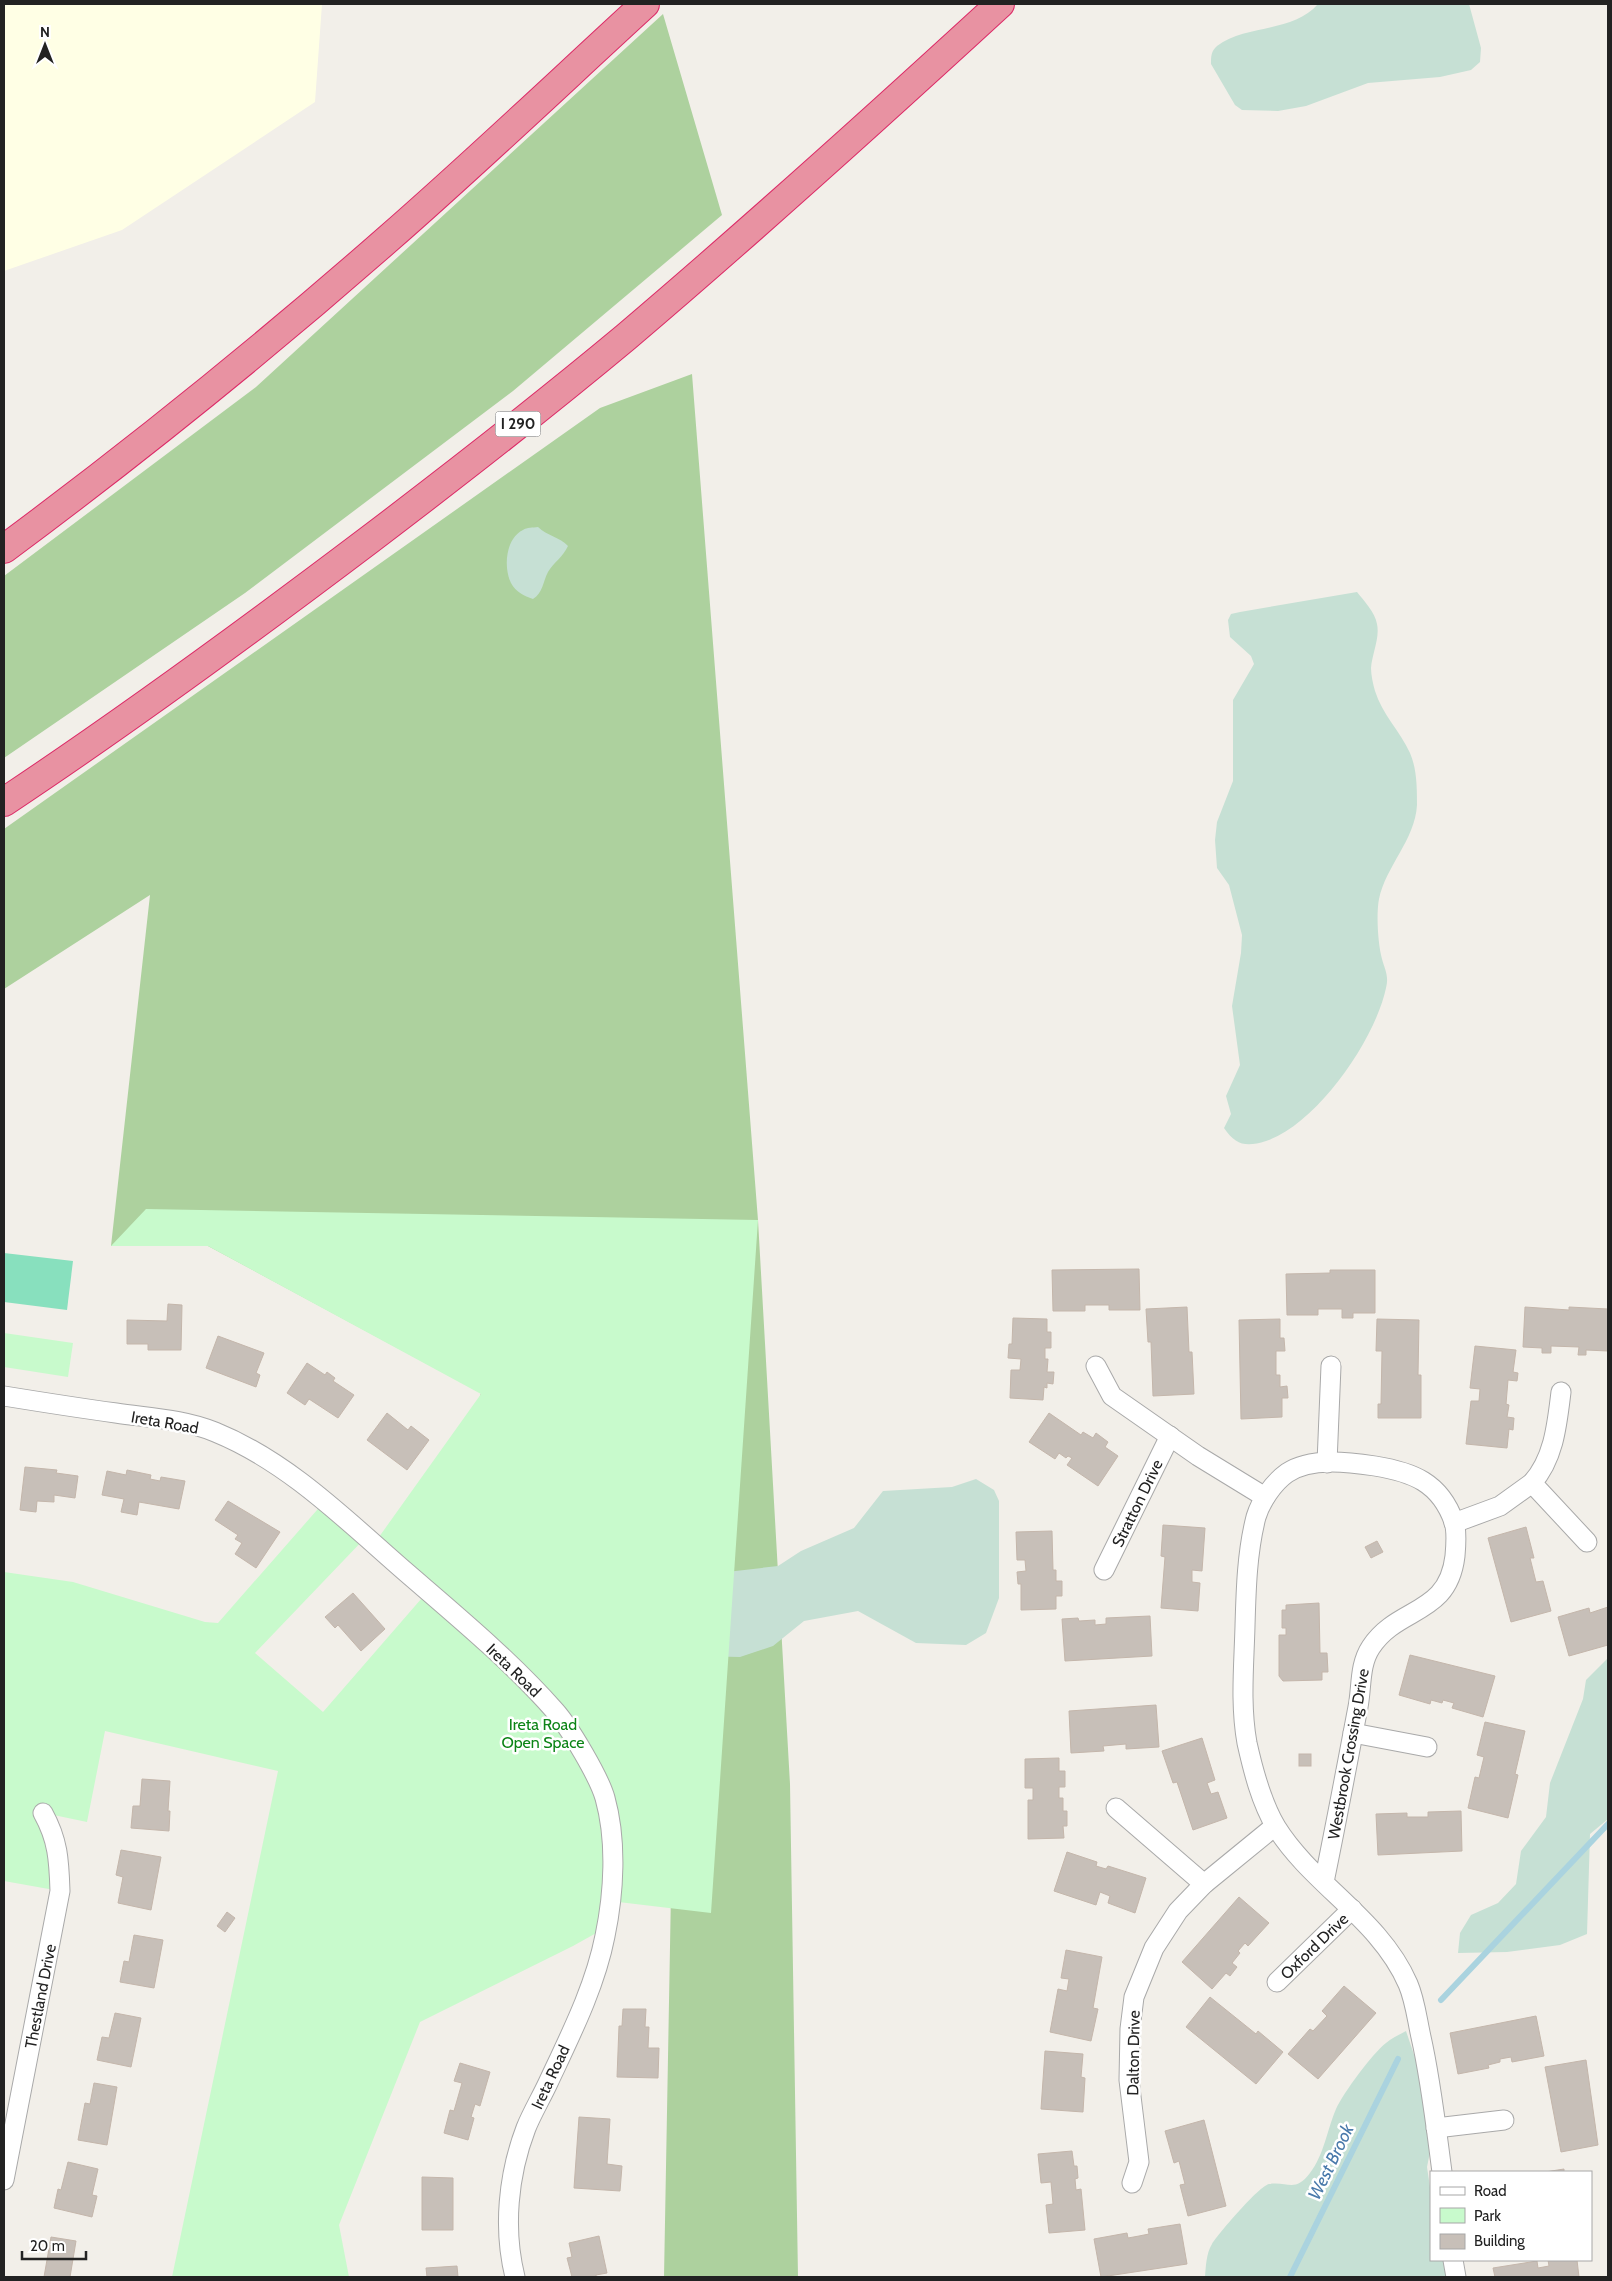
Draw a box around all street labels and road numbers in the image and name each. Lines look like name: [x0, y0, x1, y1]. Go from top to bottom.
road number: I 290: [496, 412, 540, 436]
street label: Ireta Road: [130, 1407, 200, 1438]
street label: Stratton Drive: [1108, 1456, 1167, 1550]
street label: Ireta Road: [482, 1640, 545, 1701]
street label: Westbrook Crossing Drive: [1324, 1667, 1373, 1841]
street label: Oxford Drive: [1276, 1909, 1352, 1983]
street label: Thestland Drive: [21, 1942, 60, 2050]
street label: Dalton Drive: [1123, 2010, 1144, 2096]
street label: Ireta Road: [527, 2042, 574, 2112]

